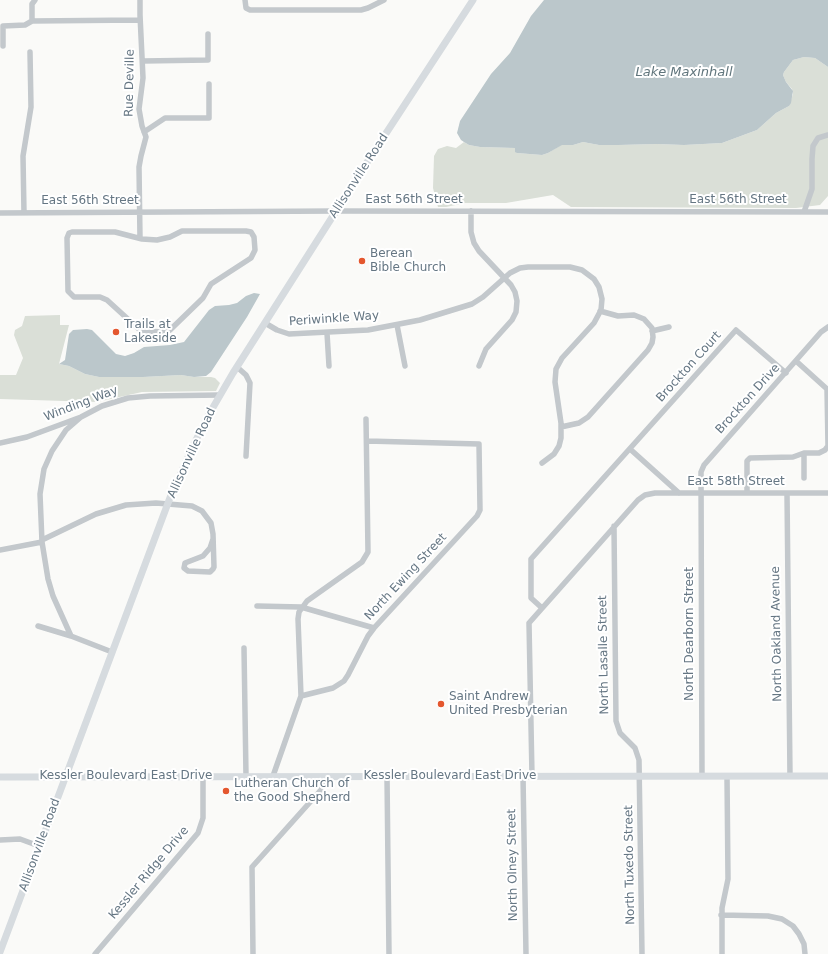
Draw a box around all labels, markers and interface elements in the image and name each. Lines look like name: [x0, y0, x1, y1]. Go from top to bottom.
street label: Rue Deville: [122, 49, 138, 117]
water label: Lake Maxinhall: [635, 65, 733, 81]
street label: Allisonville Road: [326, 131, 392, 221]
street label: East 56th Street: [365, 193, 463, 207]
street label: East 56th Street: [689, 193, 787, 207]
street label: East 56th Street: [41, 194, 139, 208]
place label: Berean Bible Church: [370, 247, 446, 275]
marker: Berean Bible Church: [357, 256, 367, 266]
street label: Periwinkle Way: [288, 309, 380, 329]
place label: Trails at Lakeside: [124, 318, 177, 346]
marker: Trails at Lakeside: [111, 327, 121, 337]
street label: Brockton Court: [653, 329, 725, 405]
street label: Brockton Drive: [713, 361, 783, 437]
street label: Winding Way: [42, 383, 120, 425]
street label: Allisonville Road: [165, 406, 219, 500]
street label: East 58th Street: [687, 475, 785, 489]
street label: North Ewing Street: [362, 531, 450, 623]
street label: North Oakland Avenue: [769, 566, 785, 702]
street label: North Dearborn Street: [683, 567, 697, 701]
street label: North Lasalle Street: [596, 595, 612, 715]
place label: Saint Andrew United Presbyterian: [449, 690, 568, 718]
marker: Saint Andrew United Presbyterian: [436, 699, 446, 709]
street label: Kessler Boulevard East Drive: [40, 769, 212, 783]
street label: Kessler Boulevard East Drive: [364, 769, 536, 783]
place label: Lutheran Church of the Good Shepherd: [234, 777, 350, 805]
marker: Lutheran Church of the Good Shepherd: [221, 786, 231, 796]
street label: Allisonville Road: [17, 797, 63, 893]
street label: North Tuxedo Street: [622, 805, 638, 925]
street label: North Olney Street: [505, 809, 521, 921]
street label: Kessler Ridge Drive: [106, 824, 192, 922]

